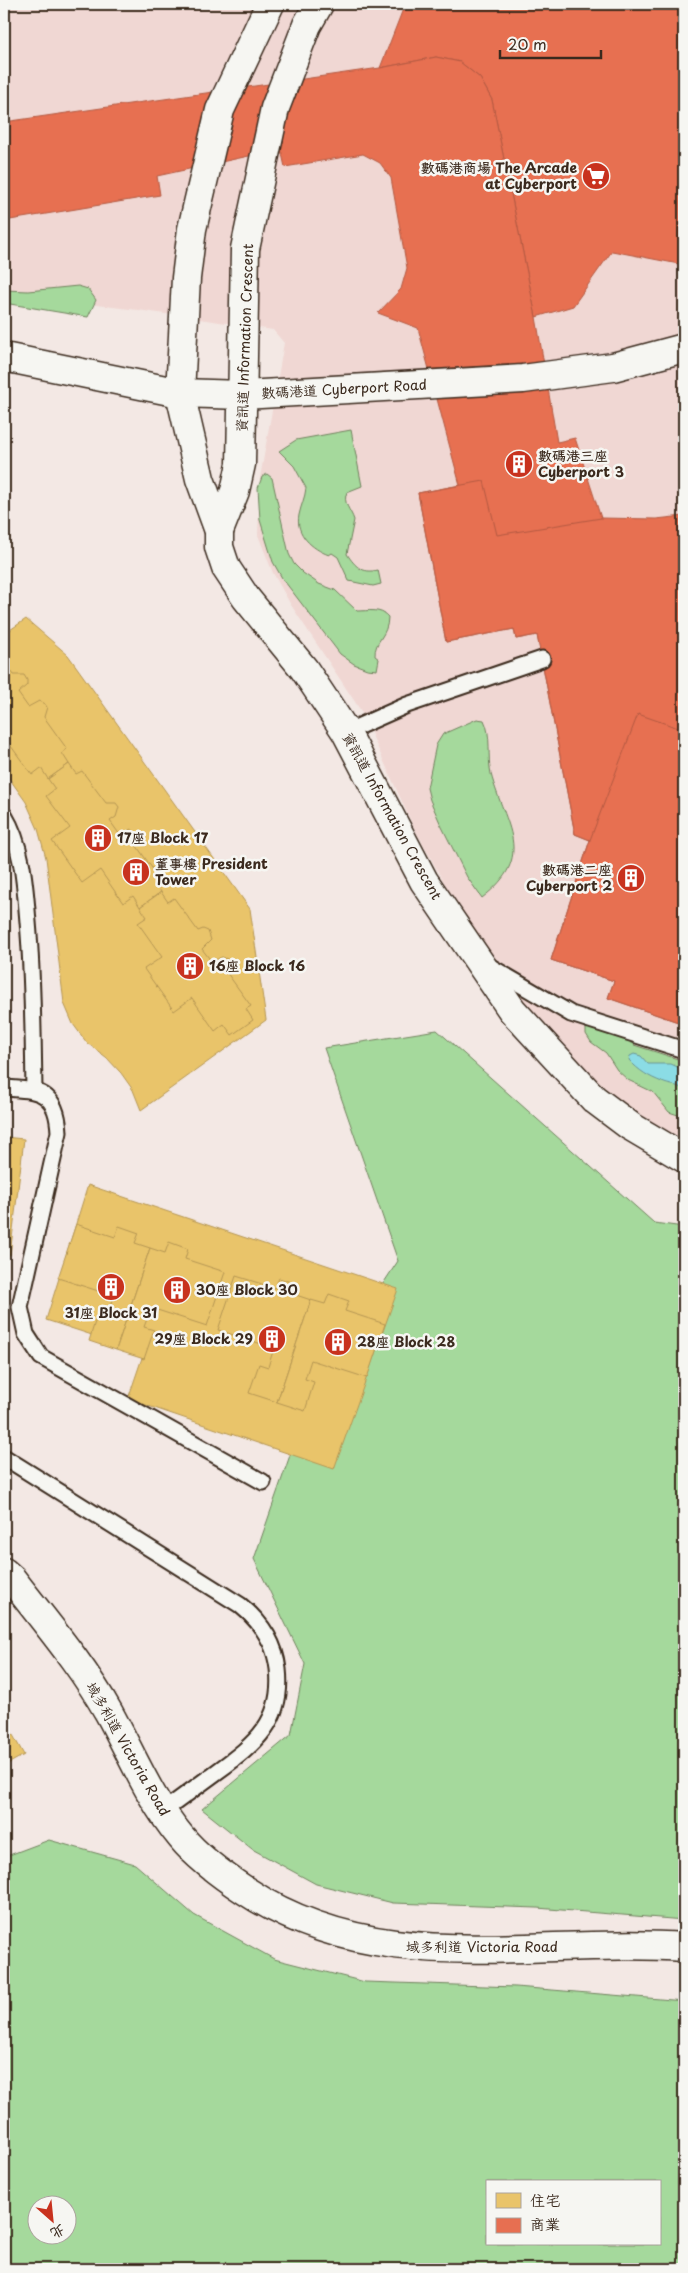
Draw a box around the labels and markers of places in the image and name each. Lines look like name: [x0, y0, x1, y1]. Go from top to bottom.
place label: 數碼港商場 The Arcade at Cyberport: [421, 157, 577, 194]
supermarket icon: 數碼港商場 The Arcade at Cyberport: [581, 161, 611, 191]
place label: 數碼港三座 Cyberport 3: [538, 445, 624, 482]
building icon: 數碼港三座 Cyberport 3: [504, 449, 534, 479]
building icon: 17座 Block 17: [83, 823, 113, 853]
place label: 17座 Block 17: [117, 827, 209, 848]
place label: 董事樓 President Tower: [155, 853, 268, 890]
building icon: 董事樓 President Tower: [121, 857, 151, 887]
place label: 數碼港二座 Cyberport 2: [526, 859, 612, 896]
building icon: 數碼港二座 Cyberport 2: [616, 863, 646, 893]
building icon: 16座 Block 16: [175, 951, 205, 981]
place label: 16座 Block 16: [209, 955, 305, 976]
building icon: 31座 Block 31: [96, 1272, 126, 1302]
building icon: 30座 Block 30: [162, 1275, 192, 1305]
place label: 30座 Block 30: [196, 1279, 298, 1300]
place label: 31座 Block 31: [65, 1302, 157, 1323]
building icon: 29座 Block 29: [257, 1324, 287, 1354]
building icon: 28座 Block 28: [323, 1327, 353, 1357]
place label: 29座 Block 29: [154, 1328, 253, 1349]
place label: 28座 Block 28: [357, 1331, 455, 1352]

